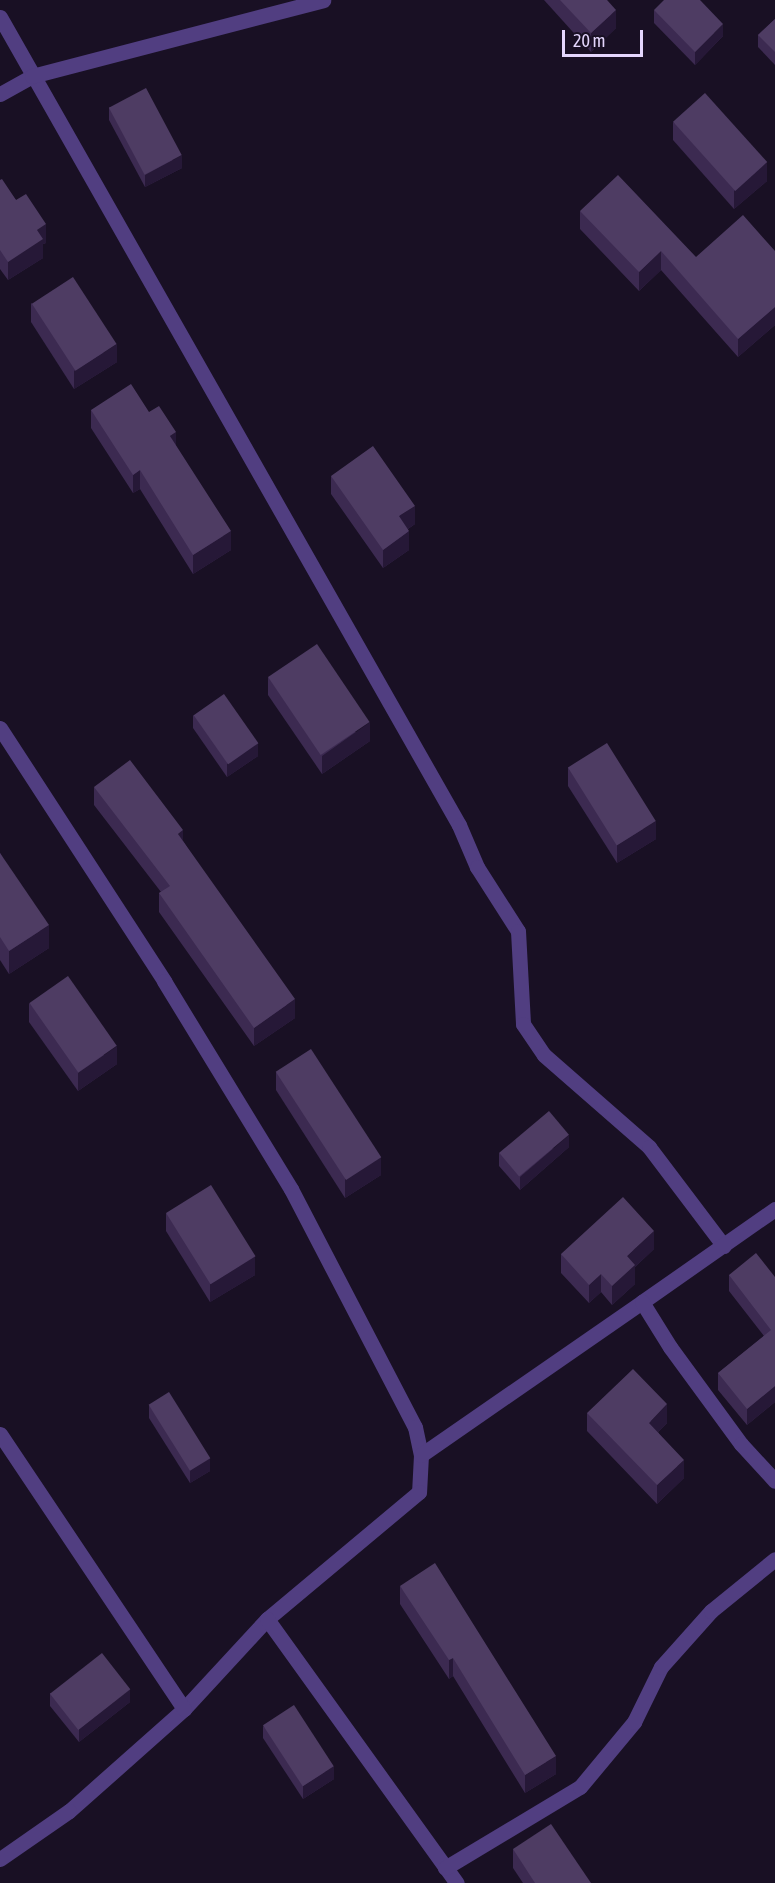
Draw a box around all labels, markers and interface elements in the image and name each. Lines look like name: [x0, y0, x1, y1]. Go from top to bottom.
scale bar: [565, 18, 646, 56]
text: 20 m: [573, 30, 605, 51]

